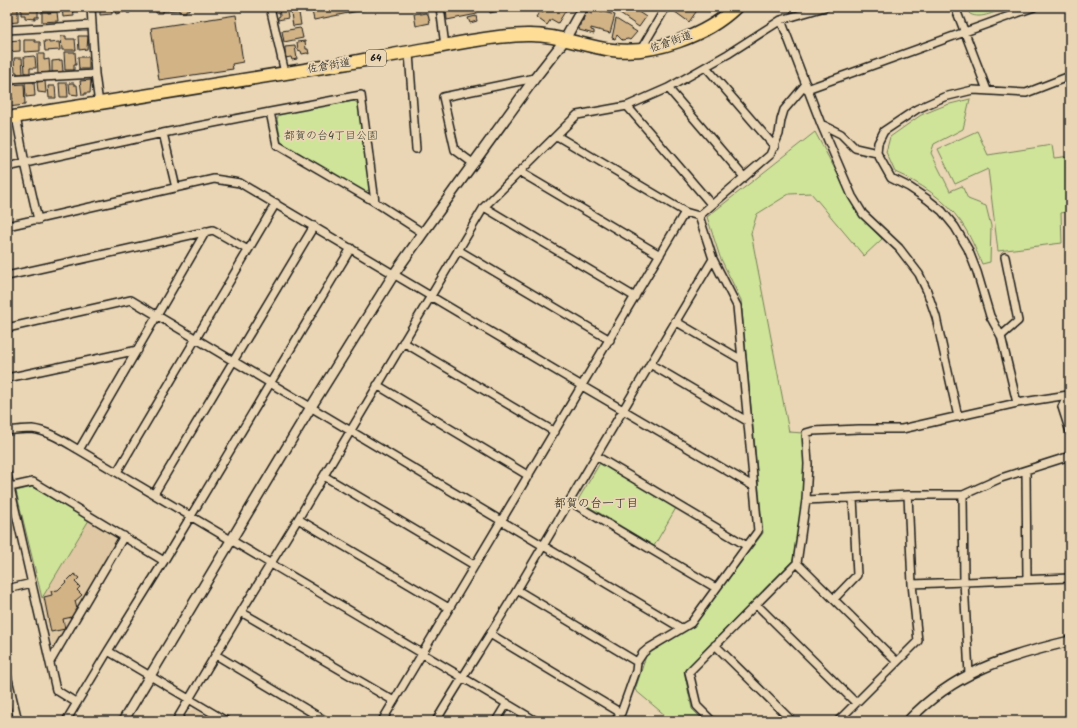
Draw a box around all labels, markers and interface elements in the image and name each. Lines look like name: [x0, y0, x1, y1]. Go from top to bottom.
street label: 佐倉街道: [647, 26, 695, 58]
road number: 64: [366, 50, 386, 66]
street label: 佐倉街道: [306, 54, 352, 78]
park label: 都賀の台4丁目公園: [284, 127, 378, 145]
district label: 都賀の台一丁目: [554, 494, 638, 513]

